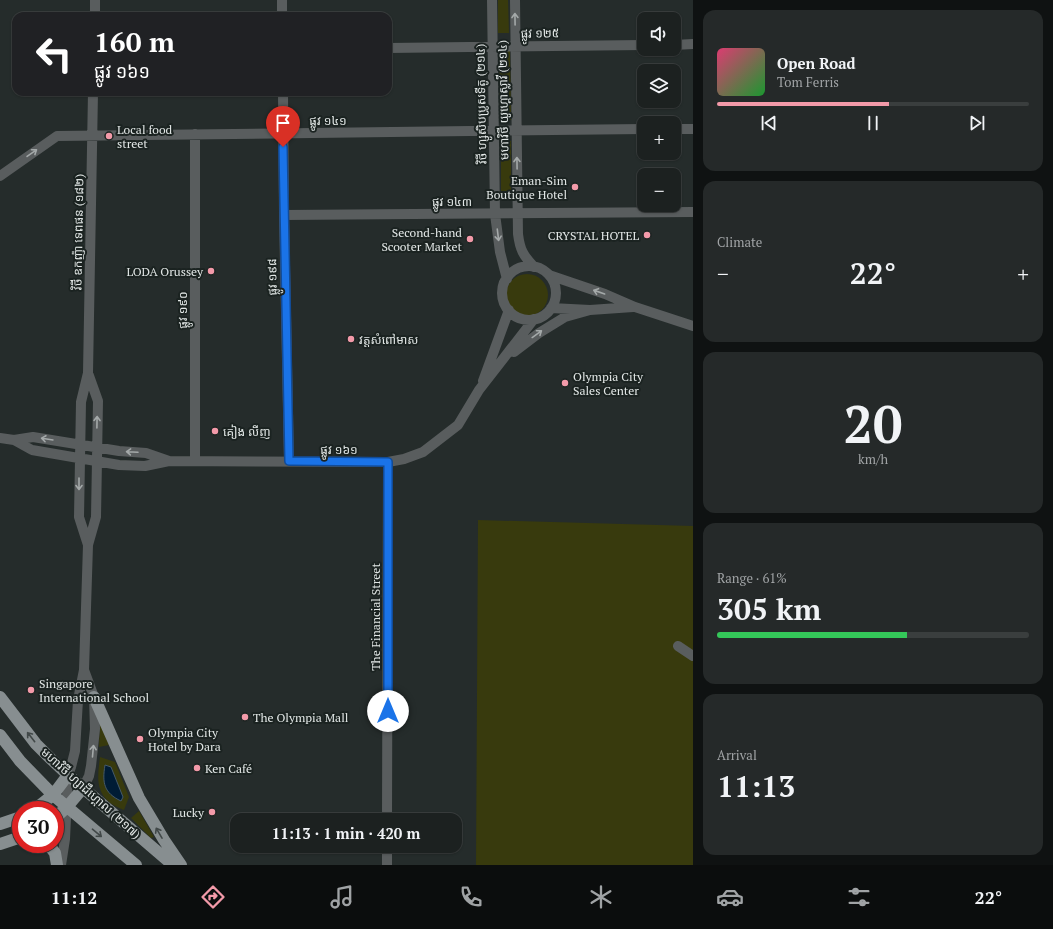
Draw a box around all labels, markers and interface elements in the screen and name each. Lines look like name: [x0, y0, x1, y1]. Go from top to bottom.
map controls: [637, 12, 681, 212]
button: sound: [637, 12, 681, 56]
one-way arrow: [511, 13, 519, 26]
text: 160 m: [94, 23, 175, 60]
street label: ផ្លូវ ១២៥: [521, 25, 560, 44]
icon: left: [28, 28, 80, 80]
street label: មហាវិថី យូហ្គោស្លាវី (២១៤): [494, 40, 512, 160]
street label: វិថី ហ្សូសិបប្រូសទីតូ (២១៤): [472, 44, 493, 165]
text: Open Road: [777, 53, 856, 73]
text: ផ្លូវ ១៦១: [94, 59, 150, 83]
button: layers: [637, 64, 681, 108]
text: Tom Ferris: [777, 73, 839, 91]
pin: [266, 106, 300, 147]
icon: arrive: [272, 112, 294, 134]
icon: previous: [758, 112, 780, 134]
icon: pause: [862, 112, 884, 134]
icon: next: [966, 112, 988, 134]
street label: ផ្លូវ ១៤១: [309, 113, 347, 131]
button: +: [637, 116, 681, 160]
place label: Local food street: [117, 122, 173, 151]
marker: Local food street: [104, 131, 114, 141]
one-way arrow: [26, 149, 37, 157]
one-way arrow: [513, 157, 521, 170]
button: −: [637, 168, 681, 212]
place label: Eman-Sim Boutique Hotel: [486, 173, 568, 202]
street label: វិថី ឧកញ៉ា ទេពផន (១៨២): [69, 174, 87, 291]
marker: Eman-Sim Boutique Hotel: [570, 182, 580, 192]
street label: ផ្លូវ ១៤៣: [432, 194, 472, 212]
place label: Second-hand Scooter Market: [381, 225, 463, 254]
one-way arrow: [494, 228, 501, 241]
place label: CRYSTAL HOTEL: [548, 228, 639, 243]
marker: CRYSTAL HOTEL: [642, 230, 652, 240]
text: Climate: [717, 233, 762, 251]
marker: Second-hand Scooter Market: [465, 234, 475, 244]
text: 22°: [850, 253, 896, 293]
street label: ផ្លូវ ១៩៨: [264, 258, 283, 296]
text: −: [717, 259, 729, 288]
text: +: [1017, 259, 1029, 288]
place label: LODA Orussey: [126, 264, 204, 279]
marker: LODA Orussey: [206, 266, 216, 276]
one-way arrow: [593, 287, 605, 295]
street label: ផ្លូវ ១៩០: [175, 291, 193, 329]
one-way arrow: [531, 330, 542, 339]
place label: វត្តសំពៅមាស: [359, 332, 418, 347]
marker: វត្តសំពៅមាស: [346, 334, 356, 344]
place label: Olympia City Sales Center: [573, 369, 644, 398]
marker: Olympia City Sales Center: [560, 378, 570, 388]
text: 20: [844, 389, 902, 458]
one-way arrow: [94, 416, 101, 429]
place label: គៀង លីញ: [223, 424, 271, 439]
marker: គៀង លីញ: [210, 426, 220, 436]
one-way arrow: [41, 435, 54, 443]
street label: ផ្លូវ ១៦១: [320, 442, 358, 460]
one-way arrow: [125, 448, 138, 455]
text: km/h: [858, 450, 888, 468]
one-way arrow: [75, 477, 83, 490]
street label: The Financial Street: [368, 563, 383, 671]
text: Range · 61%: [717, 569, 787, 587]
text: 305 km: [717, 589, 821, 629]
place label: Singapore International School: [39, 676, 149, 705]
marker: Singapore International School: [26, 685, 36, 695]
position arrow: [367, 690, 409, 732]
place label: The Olympia Mall: [253, 710, 349, 725]
marker: The Olympia Mall: [240, 712, 250, 722]
place label: Olympia City Hotel by Dara: [148, 725, 221, 754]
one-way arrow: [27, 732, 35, 743]
marker: Olympia City Hotel by Dara: [135, 734, 145, 744]
street label: មហាវិថី ហ្សាដឹហ្គោល (២១៧): [38, 744, 144, 842]
one-way arrow: [89, 745, 97, 758]
text: Arrival: [717, 746, 757, 764]
place label: Ken Café: [205, 761, 252, 776]
marker: Ken Café: [192, 763, 202, 773]
text: 11:13: [717, 766, 795, 806]
speed limit sign: 30: [12, 801, 64, 853]
place label: Lucky: [173, 805, 205, 820]
marker: Lucky: [207, 807, 217, 817]
text: 11:13 · 1 min · 420 m: [272, 823, 420, 843]
one-way arrow: [155, 827, 163, 839]
one-way arrow: [92, 828, 102, 837]
icon: directions: [199, 883, 227, 911]
icon: music: [328, 883, 356, 911]
icon: phone: [457, 883, 485, 911]
icon: climate: [587, 883, 615, 911]
icon: car: [716, 883, 744, 911]
icon: filters: [845, 883, 873, 911]
text: 11:12: [51, 885, 98, 909]
text: 22°: [974, 885, 1002, 909]

